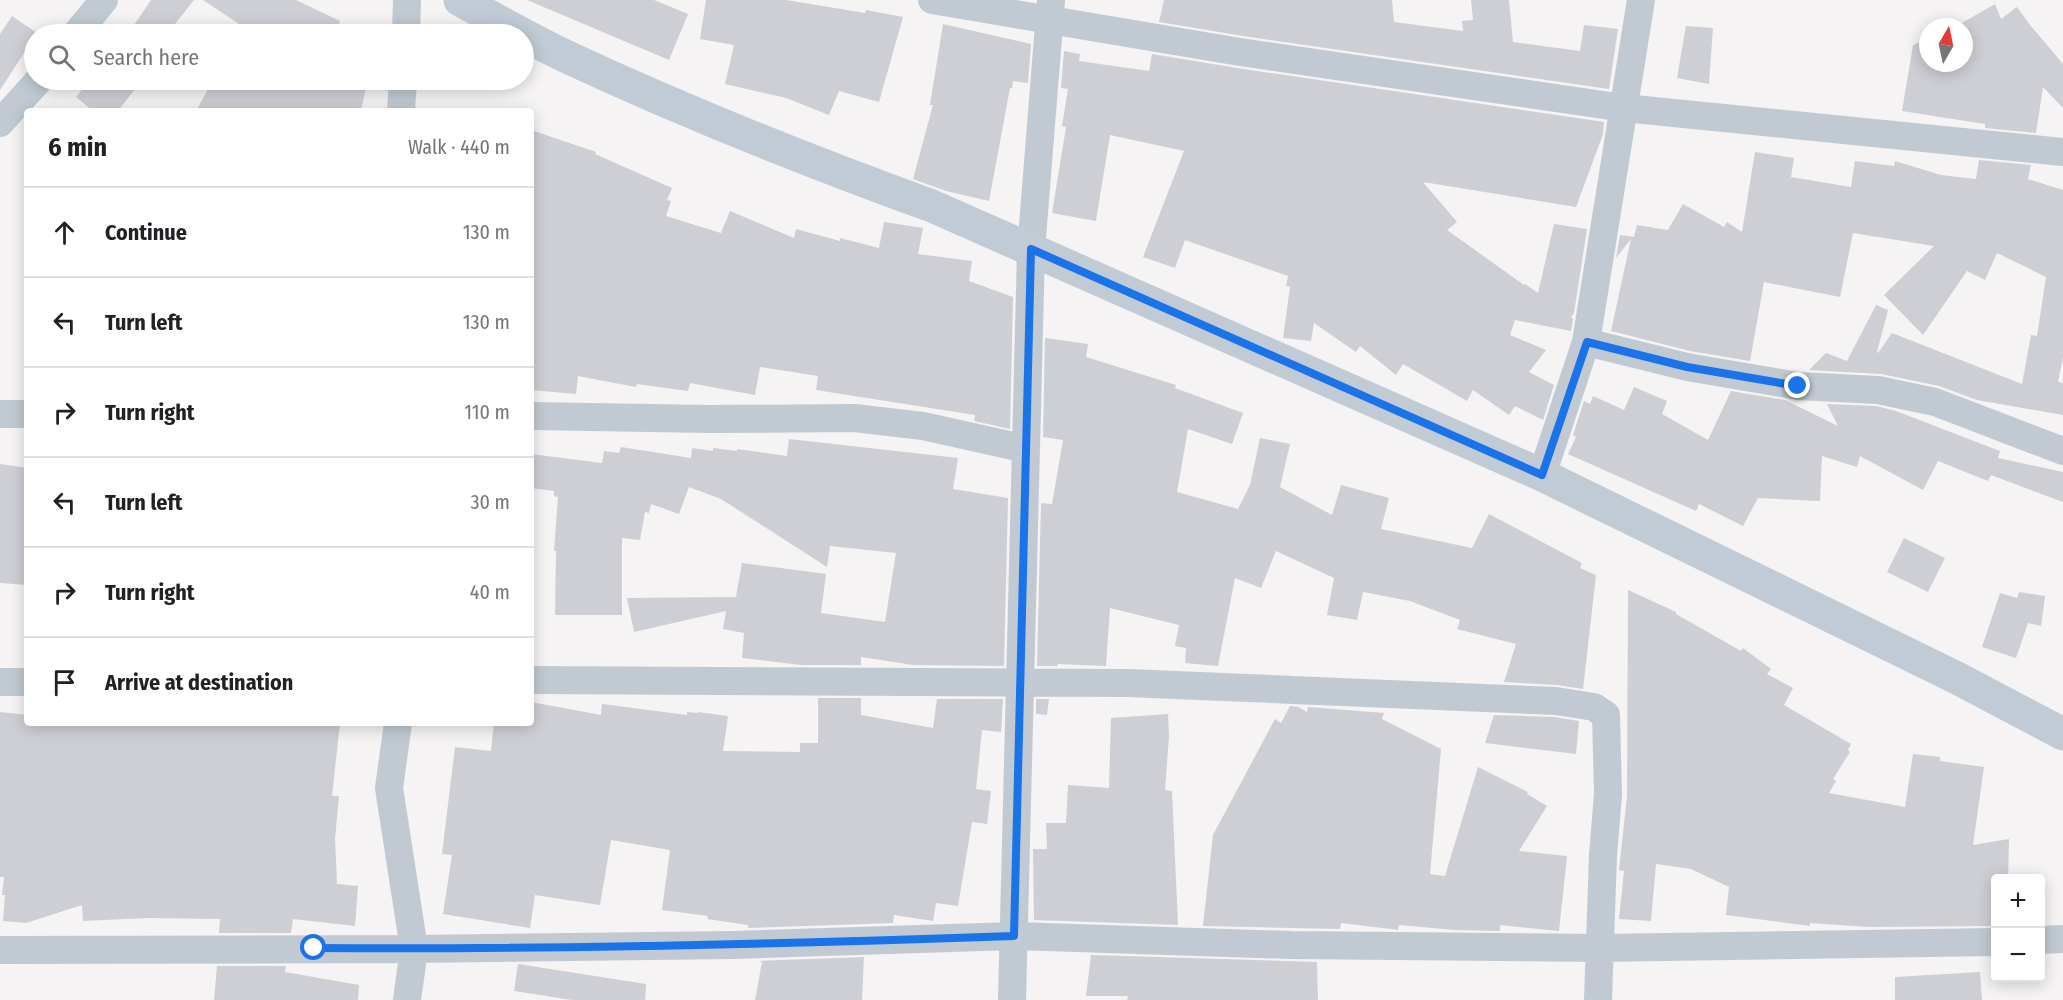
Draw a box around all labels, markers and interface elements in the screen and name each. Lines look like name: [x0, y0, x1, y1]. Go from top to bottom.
north arrow: [1919, 18, 1973, 72]
search box: [24, 24, 534, 90]
icon: search: [45, 41, 78, 74]
text: Search here: [93, 44, 199, 71]
text: 6 min: [48, 132, 107, 163]
text: Walk · 440 m: [408, 135, 510, 159]
icon: ahead: [48, 216, 81, 249]
text: Continue: [105, 219, 187, 246]
text: 130 m: [463, 220, 510, 244]
icon: left: [48, 306, 81, 339]
text: Turn left: [105, 309, 183, 336]
text: 130 m: [463, 310, 510, 334]
route end: [1784, 372, 1810, 398]
icon: right: [48, 396, 81, 429]
text: Turn right: [105, 399, 194, 426]
text: 110 m: [464, 400, 510, 424]
icon: left: [48, 486, 81, 519]
text: Turn left: [105, 489, 183, 516]
text: 30 m: [470, 490, 510, 514]
icon: right: [48, 576, 81, 609]
text: Turn right: [105, 579, 194, 606]
text: 40 m: [470, 580, 510, 604]
icon: arrive: [48, 666, 81, 699]
text: Arrive at destination: [105, 669, 293, 696]
map controls: [1991, 874, 2045, 982]
button: +: [1991, 874, 2045, 928]
button: −: [1991, 928, 2045, 982]
route start: [300, 934, 326, 960]

